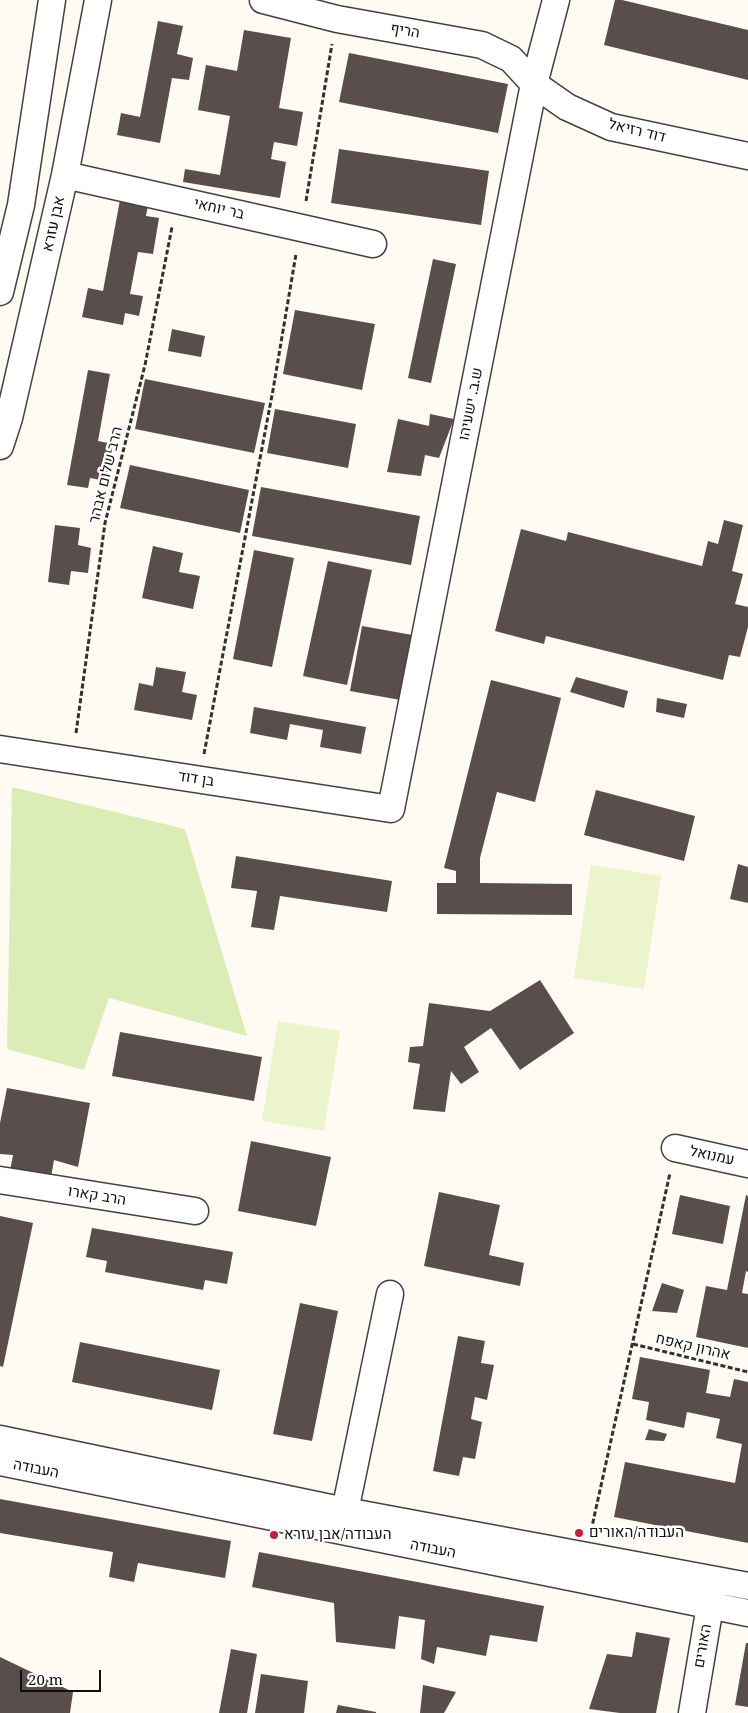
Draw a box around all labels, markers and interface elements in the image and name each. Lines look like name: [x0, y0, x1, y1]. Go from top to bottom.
street label: הריף: [389, 20, 421, 42]
street label: דוד רזיאל: [606, 115, 668, 147]
street label: אבן עזרא: [39, 194, 69, 254]
street label: בר יוחאי: [192, 194, 246, 224]
street label: ש.ב. ישעיהו: [455, 366, 487, 442]
street label: הרב שלום אבהר: [85, 425, 127, 525]
street label: בן דוד: [177, 767, 215, 791]
street label: עמנואל: [688, 1142, 736, 1170]
street label: הרב קארו: [67, 1183, 127, 1209]
street label: אהרון קאפח: [654, 1330, 732, 1364]
street label: העבודה: [11, 1456, 61, 1482]
place label: העבודה/האורים: [589, 1524, 684, 1542]
place label: העבודה/אבן עזרא: [284, 1526, 391, 1544]
marker: העבודה/האורים: [573, 1527, 585, 1539]
marker: העבודה/אבן עזרא: [268, 1529, 280, 1541]
street label: העבודה: [408, 1536, 458, 1562]
street label: האורים: [690, 1623, 716, 1669]
scale bar: [22, 1660, 104, 1692]
text: 20 m: [28, 1669, 63, 1689]

